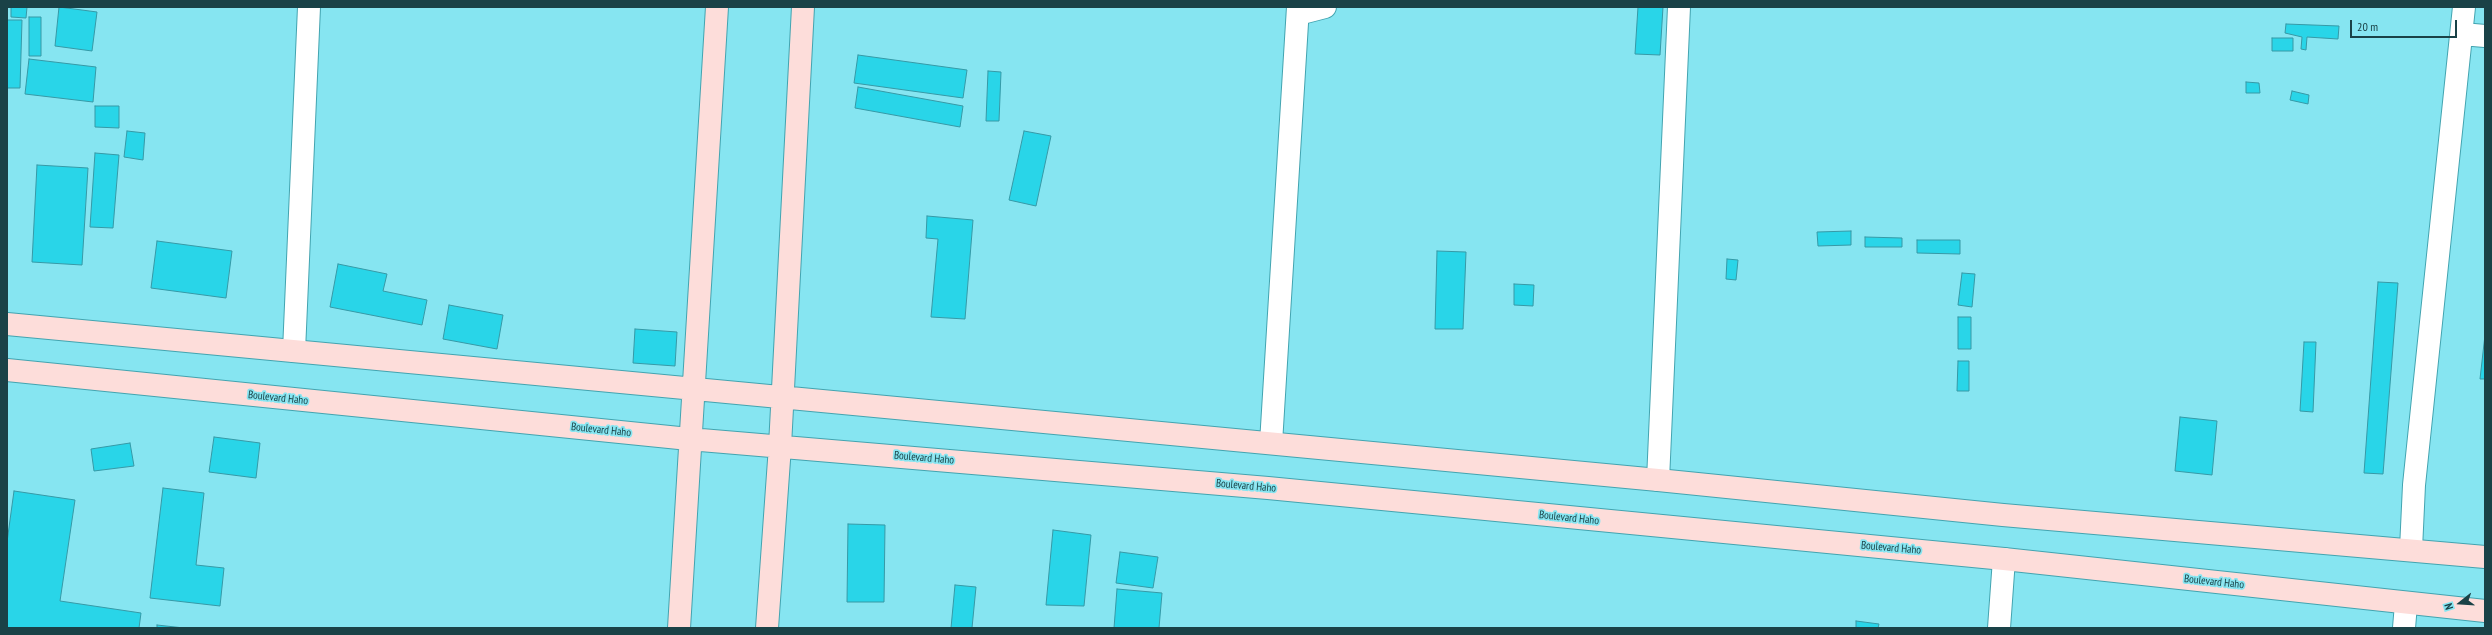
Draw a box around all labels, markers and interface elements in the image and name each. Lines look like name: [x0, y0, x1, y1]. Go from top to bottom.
scale bar: [2352, 12, 2459, 38]
text: 20 m: [2357, 19, 2378, 34]
street label: Boulevard Haho: [247, 388, 309, 408]
street label: Boulevard Haho: [570, 420, 632, 440]
street label: Boulevard Haho: [893, 449, 955, 467]
street label: Boulevard Haho: [1215, 477, 1277, 495]
street label: Boulevard Haho: [1538, 508, 1600, 528]
street label: Boulevard Haho: [1860, 539, 1922, 557]
street label: Boulevard Haho: [2183, 572, 2245, 592]
north arrow: [2440, 583, 2480, 623]
text: N: [2441, 602, 2456, 611]

